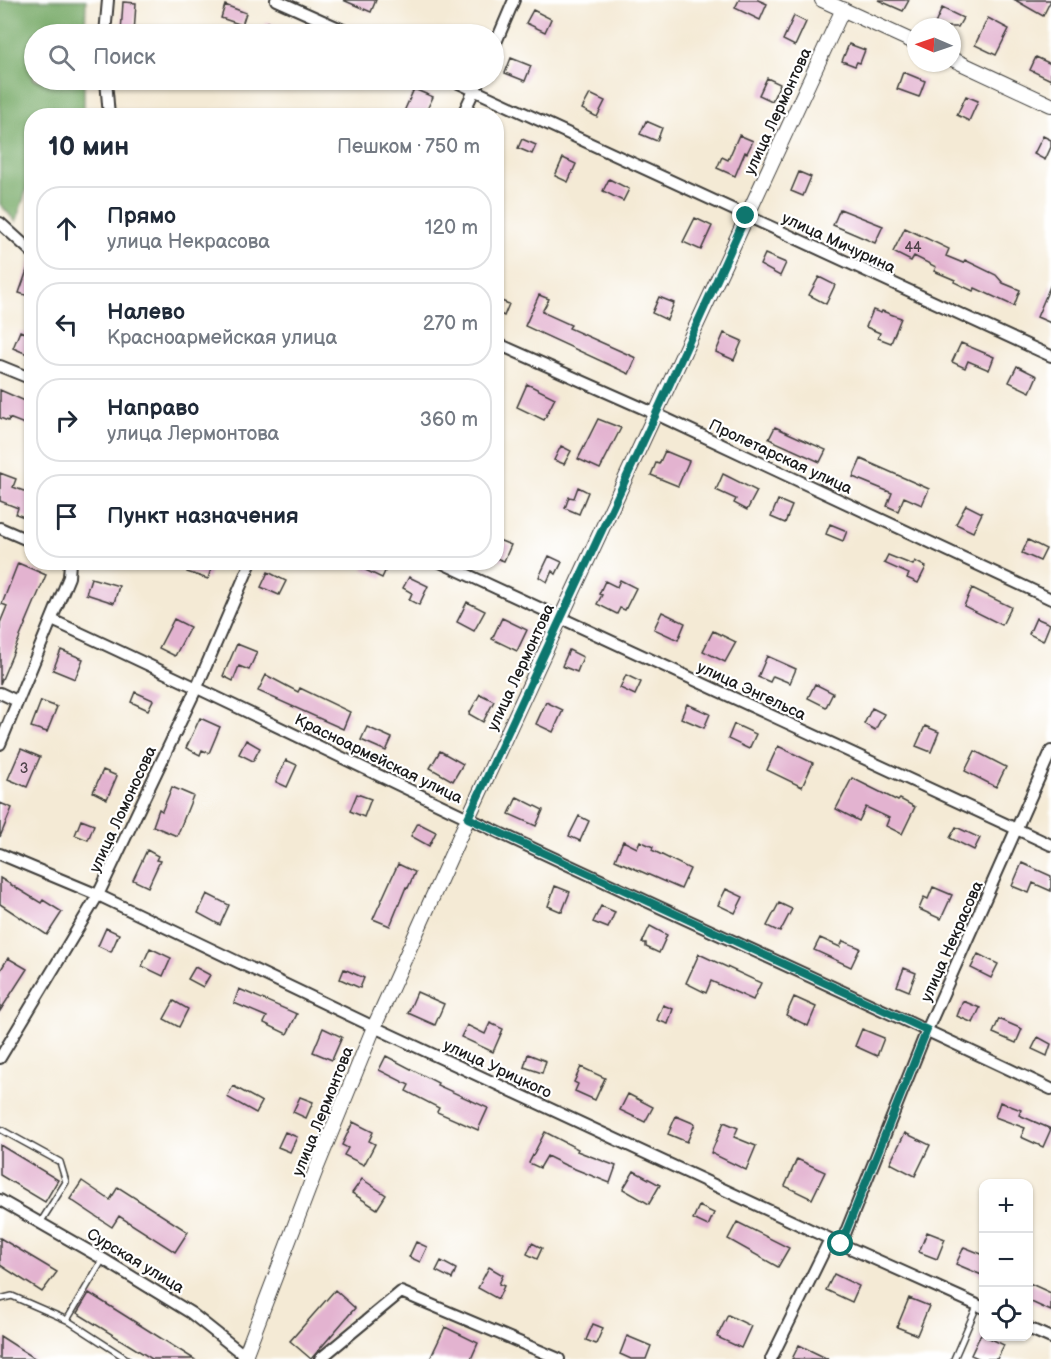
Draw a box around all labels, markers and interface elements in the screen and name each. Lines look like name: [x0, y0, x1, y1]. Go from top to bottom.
north arrow: [907, 18, 961, 72]
search box: [24, 24, 504, 90]
icon: search: [45, 41, 78, 74]
text: Поиск: [93, 44, 156, 71]
street label: улица Лермонтова: [741, 45, 816, 178]
text: 10 мин: [48, 132, 129, 163]
text: Пешком · 750 m: [337, 135, 480, 159]
route end: [732, 202, 758, 228]
text: Прямо: [107, 203, 176, 230]
street label: улица Мичурина: [779, 209, 899, 278]
icon: ahead: [50, 212, 83, 245]
text: 120 m: [425, 216, 478, 240]
text: улица Некрасова: [107, 230, 270, 254]
house number: 44: [904, 239, 922, 256]
text: Налево: [107, 299, 185, 326]
icon: left: [50, 308, 83, 341]
text: 270 m: [423, 312, 478, 336]
text: Красноармейская улица: [107, 326, 337, 350]
text: Направо: [107, 395, 199, 422]
icon: right: [50, 404, 83, 437]
text: 360 m: [420, 408, 478, 432]
street label: Пролетарская улица: [706, 416, 855, 499]
text: улица Лермонтова: [107, 422, 279, 446]
icon: arrive: [50, 500, 83, 533]
text: Пункт назначения: [107, 503, 299, 530]
street label: улица Лермонтова: [484, 601, 559, 734]
street label: улица Энгельса: [694, 658, 809, 725]
street label: Красноармейская улица: [291, 710, 466, 808]
street label: улица Ломоносова: [86, 743, 161, 876]
house number: 3: [20, 760, 28, 777]
street label: улица Некрасова: [917, 878, 988, 1005]
street label: улица Урицкого: [440, 1036, 554, 1103]
street label: улица Лермонтова: [289, 1044, 358, 1179]
map controls: [979, 1179, 1033, 1341]
button: +: [979, 1179, 1033, 1233]
street label: Сурская улица: [83, 1225, 188, 1298]
route start: [827, 1230, 853, 1256]
button: −: [979, 1233, 1033, 1287]
button: locate: [979, 1287, 1033, 1341]

